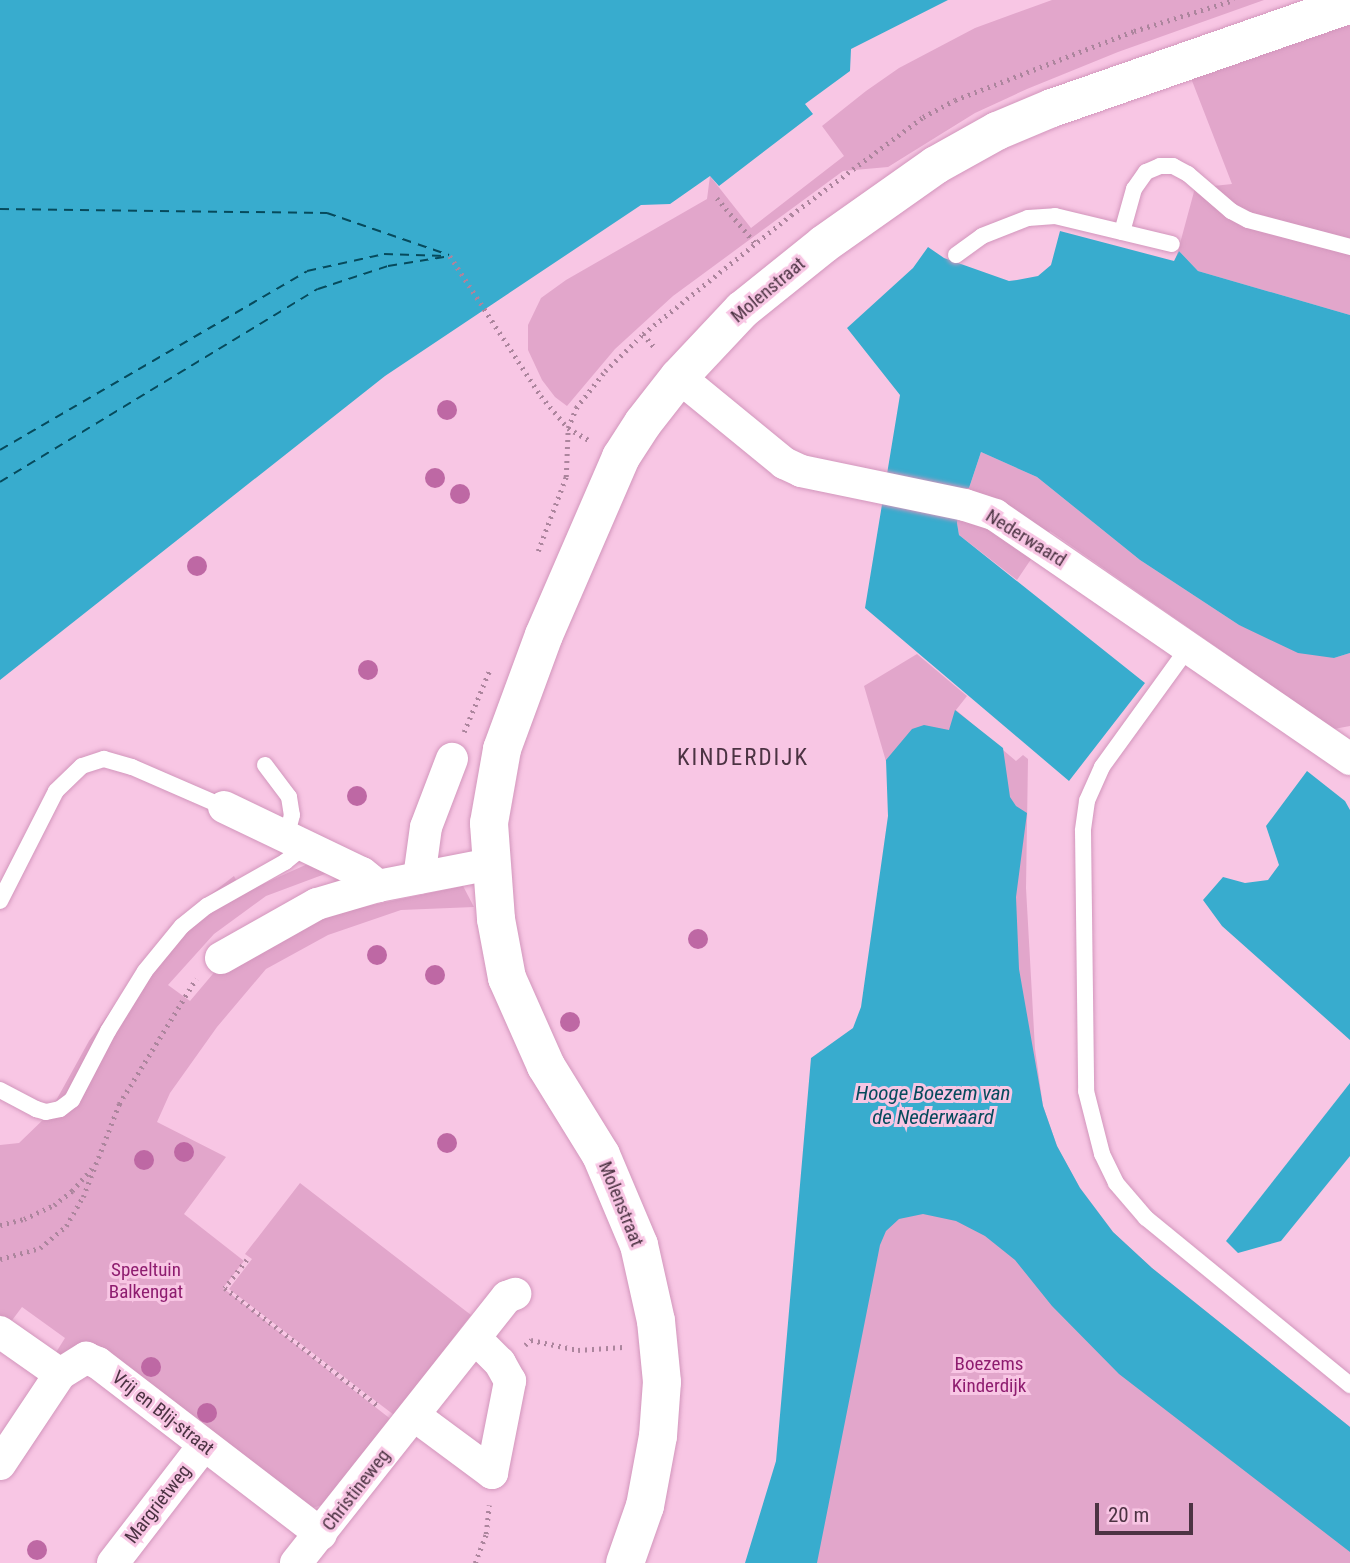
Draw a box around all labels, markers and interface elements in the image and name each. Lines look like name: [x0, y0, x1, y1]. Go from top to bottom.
street label: Molenstraat: [726, 252, 810, 328]
street label: Nederwaard: [982, 504, 1070, 572]
district label: KINDERDIJK: [678, 744, 808, 772]
water label: Hooge Boezem van de Nederwaard: [856, 1080, 1010, 1130]
street label: Molenstraat: [594, 1158, 648, 1250]
park label: Speeltuin Balkengat: [109, 1259, 183, 1303]
park label: Boezems Kinderdijk: [952, 1353, 1026, 1397]
street label: Vrij en Blij-straat: [107, 1366, 219, 1460]
street label: Christineweg: [317, 1445, 395, 1535]
street label: Margrietweg: [120, 1460, 196, 1548]
scale bar: [1098, 1490, 1196, 1534]
text: 20 m: [1108, 1503, 1149, 1527]

